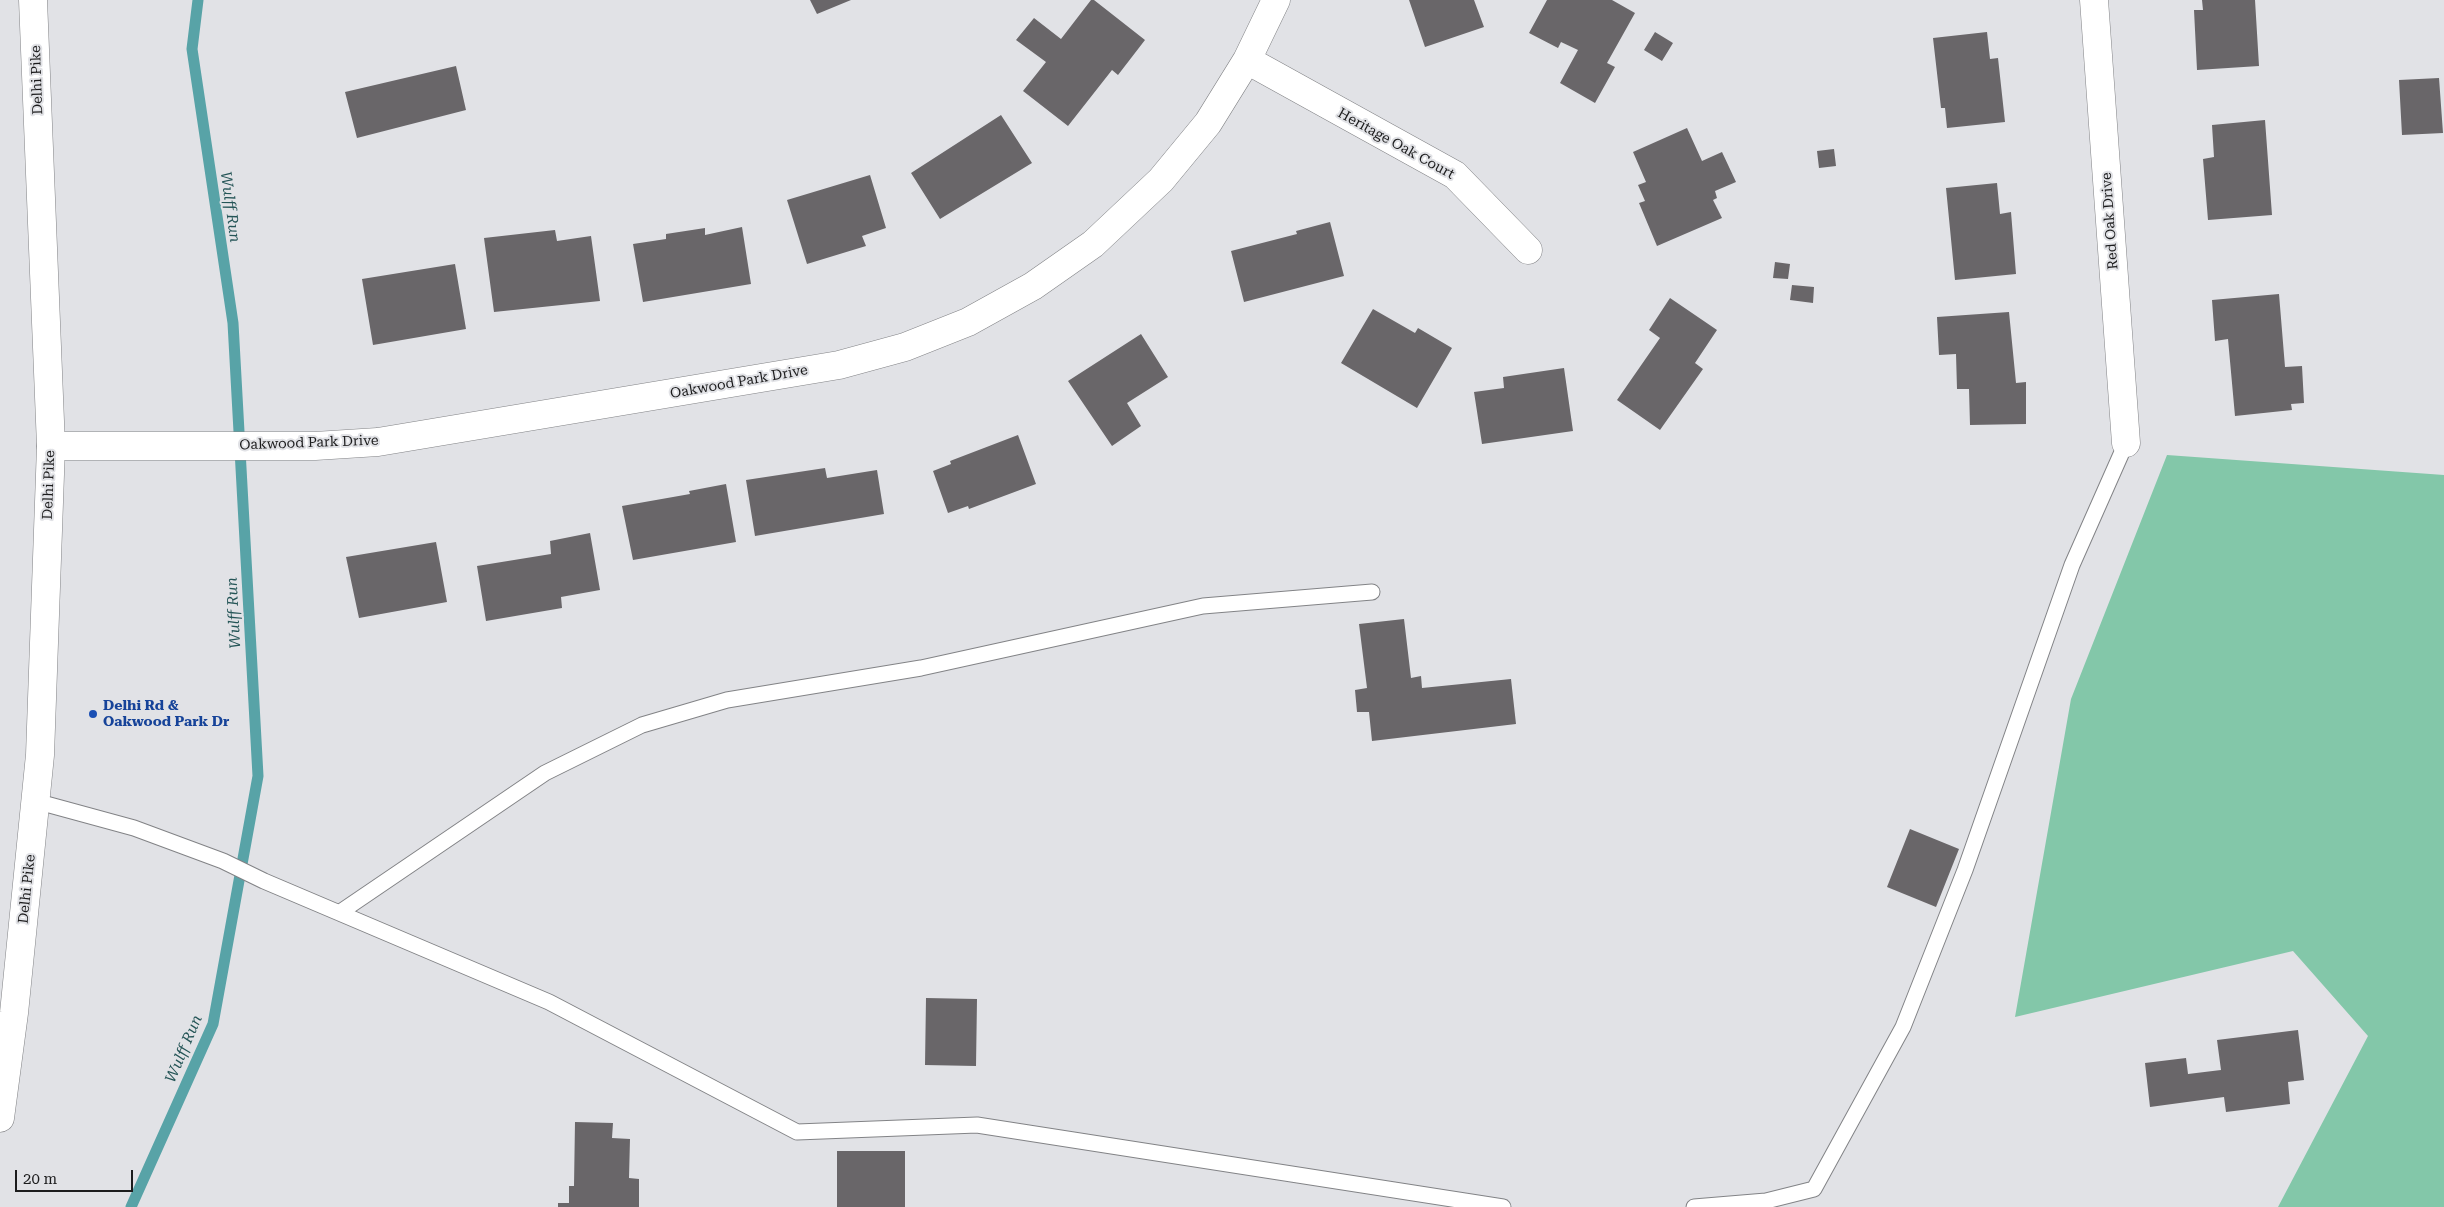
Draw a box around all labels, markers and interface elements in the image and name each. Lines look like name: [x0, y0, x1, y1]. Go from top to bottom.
street label: Delhi Pike: [27, 45, 47, 115]
street label: Heritage Oak Court: [1335, 105, 1457, 183]
water label: Wulff Run: [216, 170, 244, 244]
street label: Red Oak Drive: [2098, 172, 2122, 270]
street label: Oakwood Park Drive: [669, 362, 809, 402]
street label: Oakwood Park Drive: [239, 432, 379, 454]
street label: Delhi Pike: [39, 450, 59, 520]
water label: Wulff Run: [223, 577, 245, 649]
place label: Delhi Rd & Oakwood Park Dr: [103, 698, 229, 730]
marker: Delhi Rd & Oakwood Park Dr: [87, 708, 99, 720]
street label: Delhi Pike: [15, 854, 39, 924]
water label: Wulff Run: [162, 1013, 206, 1085]
scale bar: [18, 1160, 135, 1192]
text: 20 m: [23, 1170, 57, 1188]

